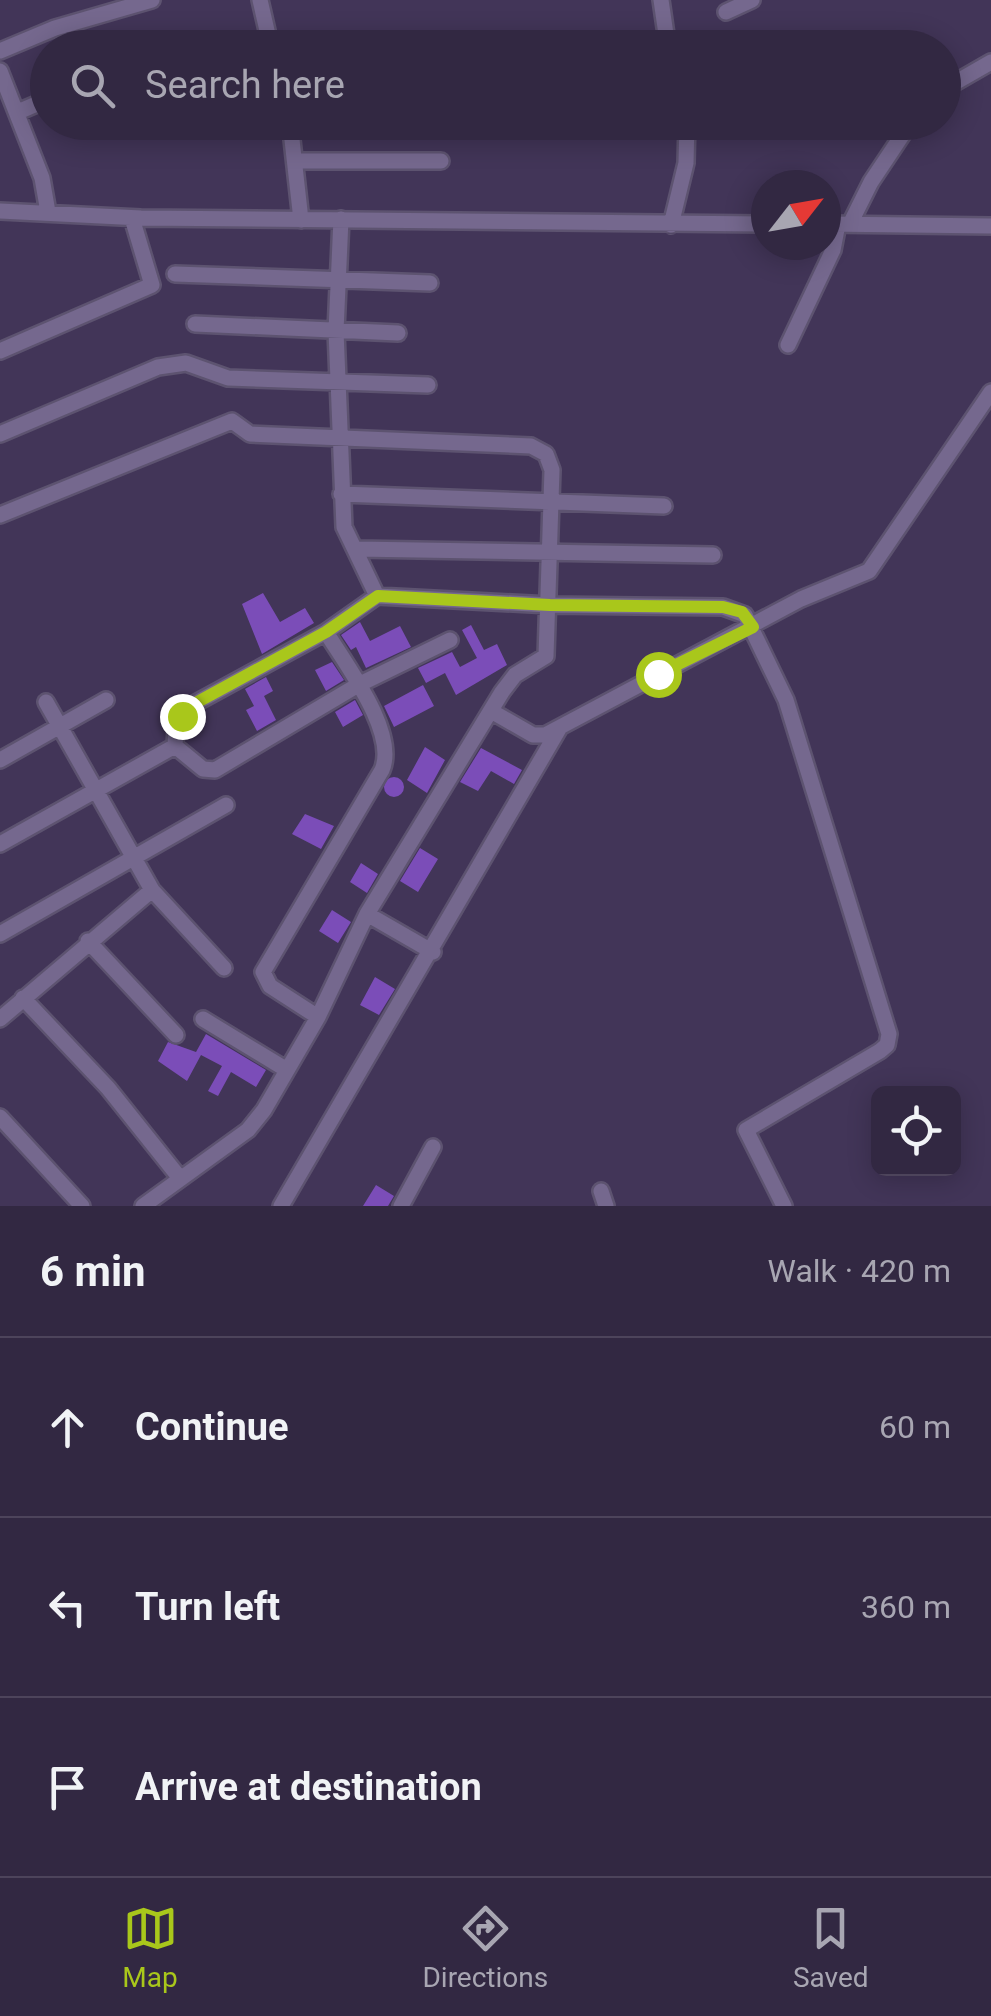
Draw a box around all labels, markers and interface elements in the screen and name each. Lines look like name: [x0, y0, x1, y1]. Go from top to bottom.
search box: [30, 30, 961, 140]
icon: search: [65, 58, 120, 113]
text: Search here: [145, 63, 345, 107]
north arrow: [751, 170, 841, 260]
route start: [636, 652, 682, 698]
route end: [160, 694, 206, 740]
map controls: [871, 1086, 961, 1176]
button: locate: [871, 1086, 961, 1176]
text: 6 min: [40, 1247, 146, 1296]
text: Walk · 420 m: [768, 1252, 951, 1290]
icon: ahead: [40, 1400, 95, 1455]
text: Continue: [135, 1405, 289, 1449]
text: 60 m: [879, 1408, 951, 1446]
icon: left: [40, 1580, 95, 1635]
text: Turn left: [135, 1585, 280, 1629]
text: 360 m: [861, 1588, 951, 1626]
icon: arrive: [40, 1760, 95, 1815]
text: Arrive at destination: [135, 1765, 482, 1809]
tab: Map: [122, 1901, 178, 1994]
tab: Directions: [422, 1901, 548, 1994]
tab: Saved: [793, 1901, 869, 1994]

